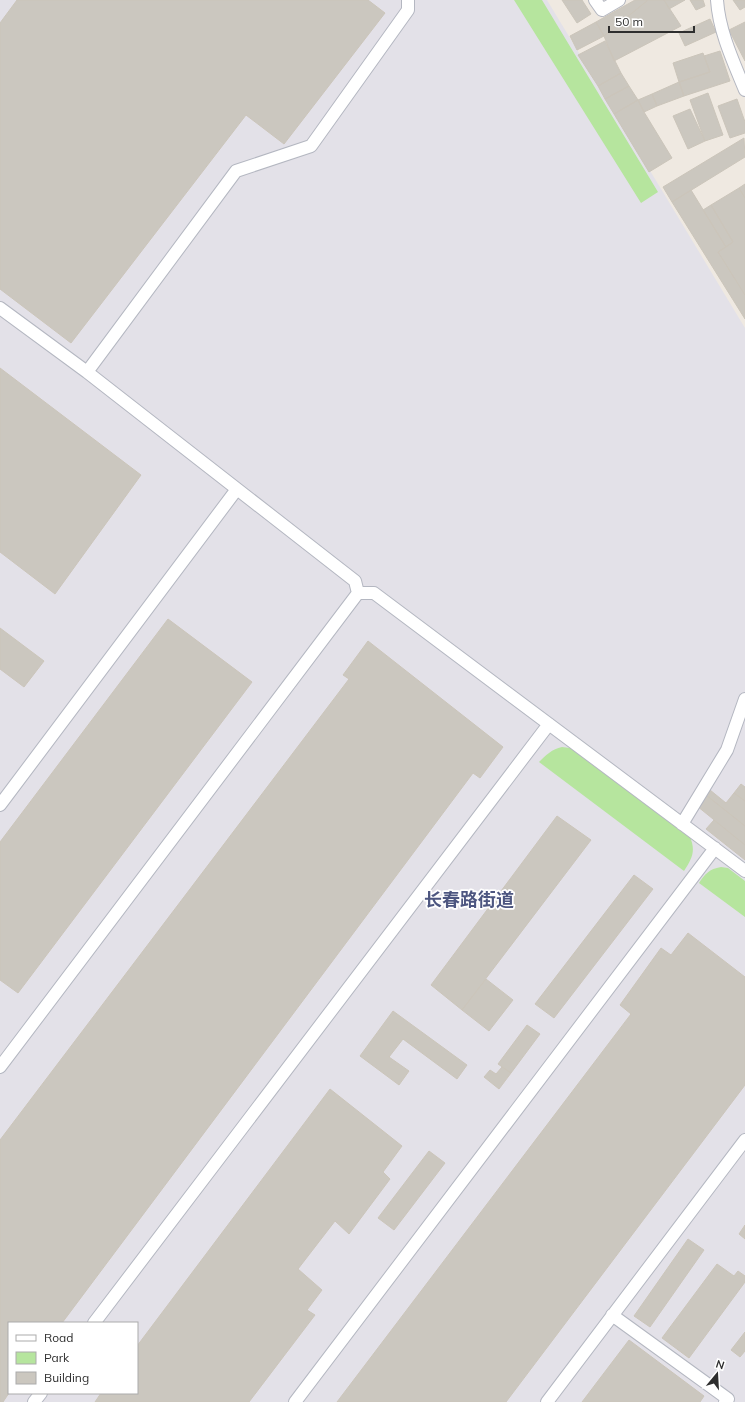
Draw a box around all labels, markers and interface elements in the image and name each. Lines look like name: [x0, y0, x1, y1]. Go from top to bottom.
scale bar: [609, 8, 694, 34]
text: 50 m: [615, 14, 643, 29]
district label: 长春路街道: [424, 888, 514, 911]
legend: [8, 1322, 138, 1394]
text: Road: [44, 1330, 73, 1345]
text: Park: [44, 1350, 70, 1365]
north arrow: [697, 1354, 737, 1394]
text: N: [714, 1357, 726, 1372]
text: Building: [44, 1370, 89, 1385]

